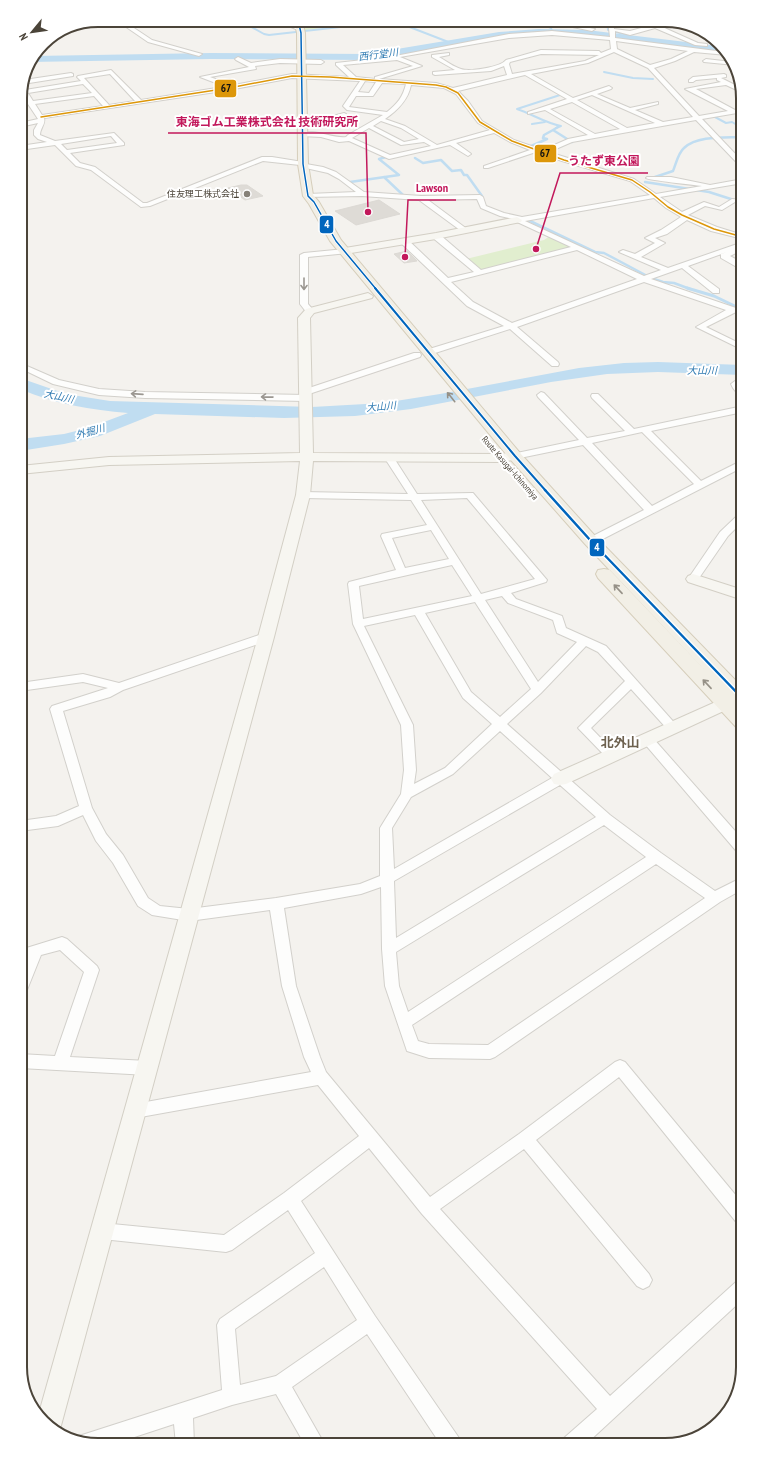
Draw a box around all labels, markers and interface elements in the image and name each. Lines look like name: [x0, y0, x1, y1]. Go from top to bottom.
north arrow: [12, 12, 52, 52]
text: N: [16, 31, 31, 43]
water label: 西行堂川: [357, 45, 400, 63]
line badge: 67: [214, 79, 237, 98]
text: 67: [221, 81, 231, 95]
callout: 東海ゴム工業株式会社 技術研究所: [168, 109, 366, 133]
text: 東海ゴム工業株式会社 技術研究所: [176, 114, 358, 129]
line badge: 67: [534, 144, 557, 163]
text: 67: [540, 146, 550, 160]
callout: うたず東公園: [560, 149, 648, 173]
text: うたず東公園: [568, 153, 640, 168]
callout: Lawson: [408, 176, 456, 200]
text: Lawson: [416, 180, 448, 195]
place label: 住友理工株式会社: [166, 188, 239, 199]
marker: 住友理工株式会社: [242, 189, 252, 199]
line badge: 4: [319, 215, 334, 234]
text: 4: [324, 217, 330, 231]
one-way arrow: [300, 277, 308, 290]
water label: 大山川: [687, 364, 718, 377]
water label: 大山川: [43, 387, 76, 406]
one-way arrow: [131, 391, 144, 398]
one-way arrow: [446, 391, 455, 402]
one-way arrow: [261, 393, 274, 401]
water label: 大山川: [366, 399, 398, 414]
water label: 外掘川: [74, 421, 107, 442]
street label: Route Kasugai-Ichinomiya: [480, 434, 541, 502]
line badge: 4: [589, 538, 605, 557]
text: 4: [594, 540, 600, 554]
one-way arrow: [613, 584, 622, 594]
one-way arrow: [703, 679, 712, 689]
district label: 北外山: [600, 734, 640, 751]

